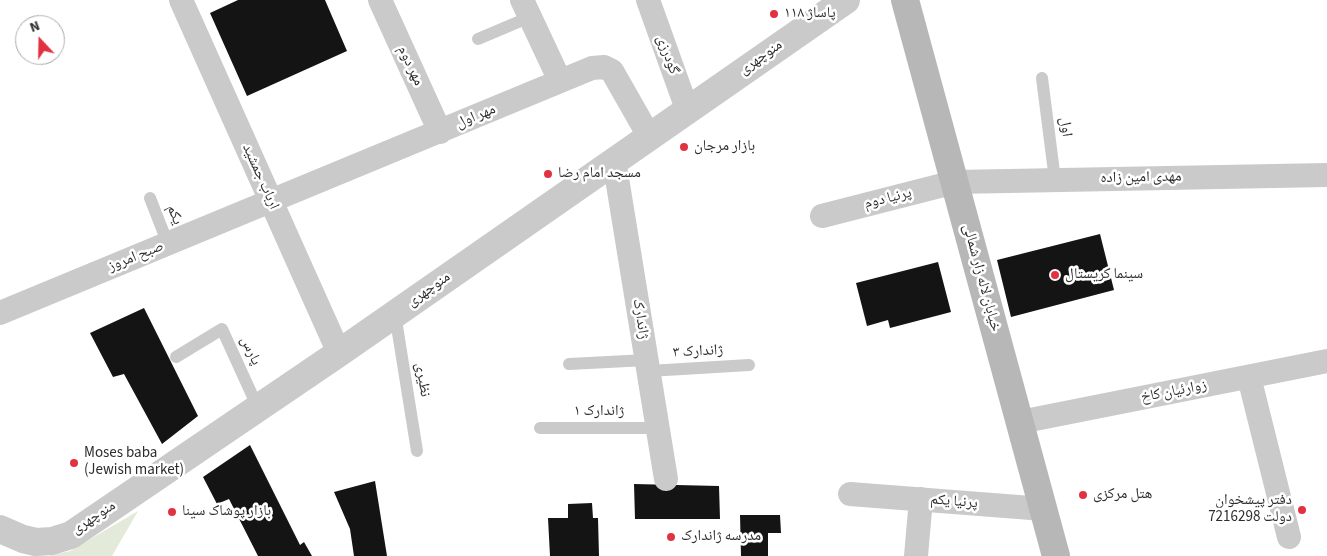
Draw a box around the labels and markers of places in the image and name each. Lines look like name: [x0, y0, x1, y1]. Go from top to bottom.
place label: پاساژ ۱۱۸: [784, 5, 836, 23]
marker: پاساژ ۱۱۸: [768, 8, 780, 20]
place label: بازار مرجان: [694, 138, 755, 156]
marker: بازار مرجان: [678, 141, 690, 153]
place label: مسجد امام رضا: [558, 165, 641, 183]
marker: مسجد امام رضا: [542, 168, 554, 180]
place label: سینما کریستال: [1065, 266, 1143, 284]
marker: سینما کریستال: [1049, 269, 1061, 281]
place label: Moses baba (Jewish market): [84, 445, 184, 480]
marker: Moses baba (Jewish market): [68, 457, 80, 469]
place label: هتل مرکزی: [1093, 486, 1152, 504]
marker: هتل مرکزی: [1077, 489, 1089, 501]
place label: دفتر پیشخوان دولت 7216298: [1208, 492, 1292, 527]
place label: بازار پوشاک سینا: [182, 503, 271, 521]
marker: دفتر پیشخوان دولت 7216298: [1296, 504, 1308, 516]
marker: بازار پوشاک سینا: [166, 506, 178, 518]
place label: مدرسه ژاندارک: [681, 528, 761, 546]
marker: مدرسه ژاندارک: [665, 531, 677, 543]

